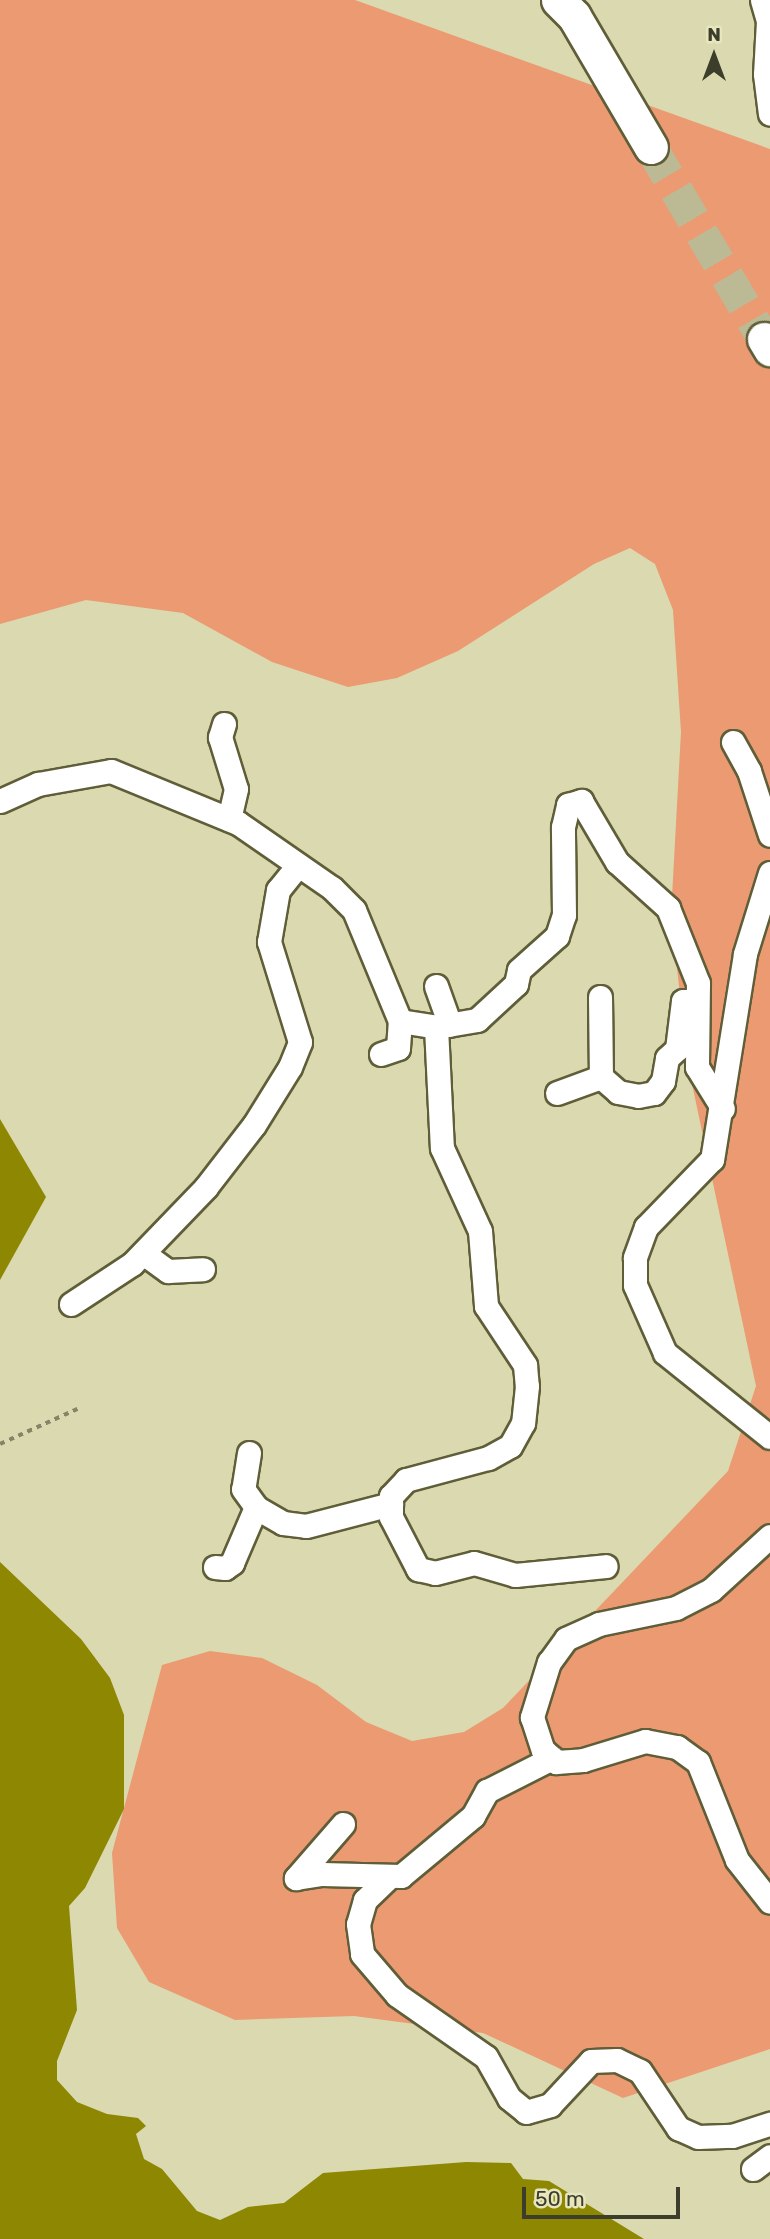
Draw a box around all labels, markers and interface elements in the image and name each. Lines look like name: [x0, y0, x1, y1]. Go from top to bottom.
north arrow: [679, 21, 749, 91]
text: N: [707, 23, 721, 46]
scale bar: [525, 2172, 682, 2216]
text: 50 m: [535, 2186, 585, 2211]

